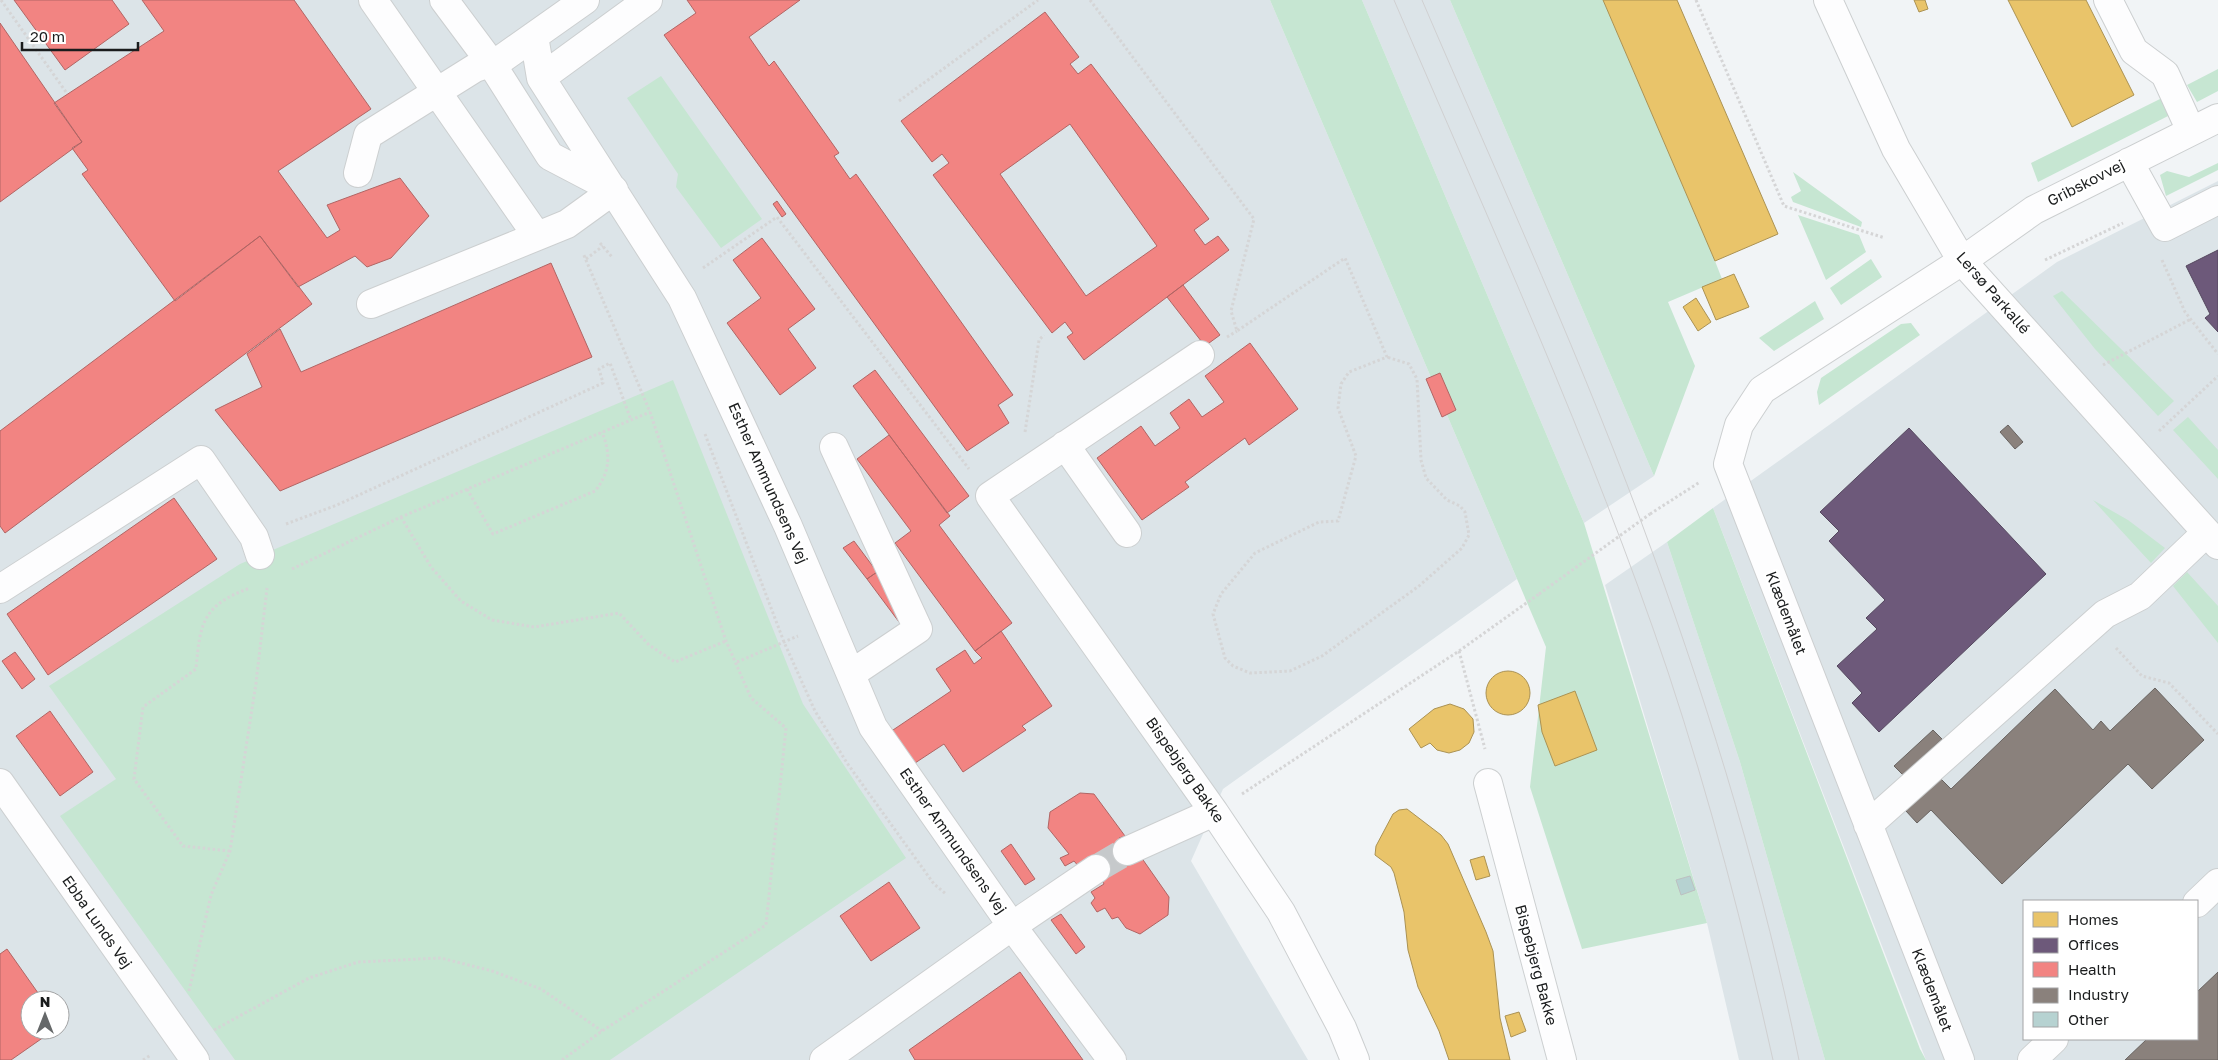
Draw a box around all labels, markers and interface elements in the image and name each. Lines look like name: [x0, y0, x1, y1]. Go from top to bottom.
scale bar: [22, 20, 139, 52]
text: 20 m: [30, 27, 65, 45]
street label: Gribskovvej: [2044, 155, 2127, 209]
street label: Lersø Parkallé: [1953, 248, 2034, 337]
street label: Esther Ammundsens Vej: [725, 399, 813, 566]
street label: Klædemålet: [1763, 568, 1811, 657]
street label: Bispebjerg Bakke: [1143, 713, 1229, 826]
street label: Esther Ammundsens Vej: [896, 764, 1011, 917]
street label: Ebba Lunds Vej: [59, 872, 137, 971]
legend: [2023, 900, 2198, 1040]
street label: Bispebjerg Bakke: [1512, 902, 1562, 1027]
text: Homes: [2068, 910, 2118, 928]
text: Offices: [2068, 935, 2119, 953]
street label: Klædemålet: [1909, 945, 1957, 1034]
text: Health: [2068, 960, 2116, 978]
text: Industry: [2068, 985, 2129, 1003]
north arrow: [20, 990, 70, 1040]
text: N: [40, 993, 50, 1010]
text: Other: [2068, 1010, 2109, 1028]

